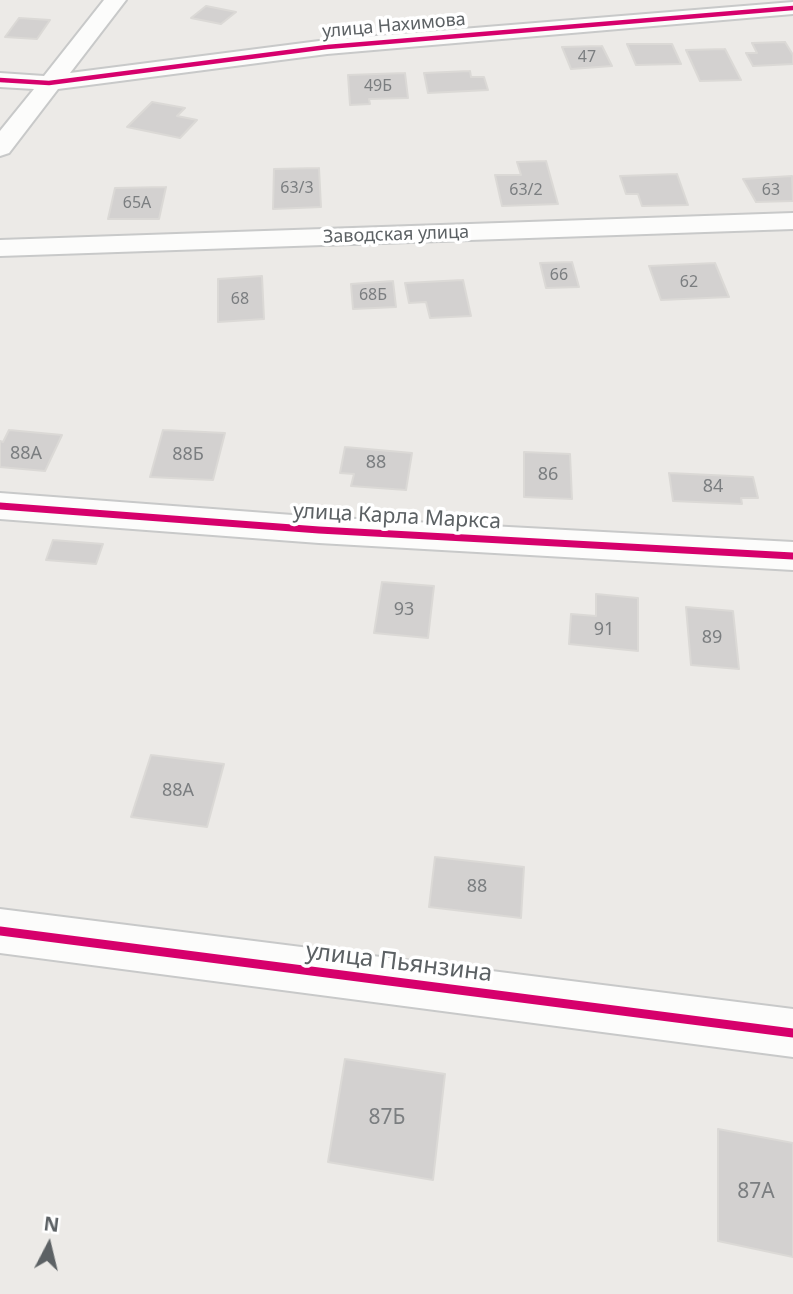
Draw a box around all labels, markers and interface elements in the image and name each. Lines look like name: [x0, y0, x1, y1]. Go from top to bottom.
street label: улица Нахимова: [321, 9, 467, 43]
house number: 47: [578, 47, 596, 67]
house number: 49Б: [364, 76, 392, 96]
house number: 63/3: [280, 178, 314, 198]
house number: 63/2: [509, 180, 543, 200]
house number: 63: [762, 180, 780, 200]
house number: 65А: [123, 193, 151, 213]
street label: Заводская улица: [323, 222, 469, 248]
house number: 66: [550, 265, 568, 285]
house number: 62: [680, 272, 698, 292]
house number: 68Б: [359, 285, 387, 305]
house number: 68: [231, 289, 249, 309]
house number: 88А: [10, 443, 42, 465]
house number: 88Б: [172, 444, 204, 466]
house number: 88: [366, 452, 386, 474]
house number: 86: [538, 464, 558, 486]
house number: 84: [703, 476, 723, 498]
street label: улица Карла Маркса: [292, 499, 502, 535]
house number: 93: [394, 599, 414, 621]
house number: 91: [594, 619, 614, 641]
house number: 89: [702, 627, 722, 649]
house number: 88А: [162, 780, 194, 802]
house number: 88: [467, 876, 487, 898]
street label: улица Пьянзина: [304, 937, 494, 989]
house number: 87Б: [369, 1105, 405, 1131]
house number: 87А: [737, 1179, 775, 1205]
north arrow: [14, 1210, 84, 1280]
text: N: [42, 1210, 61, 1238]

